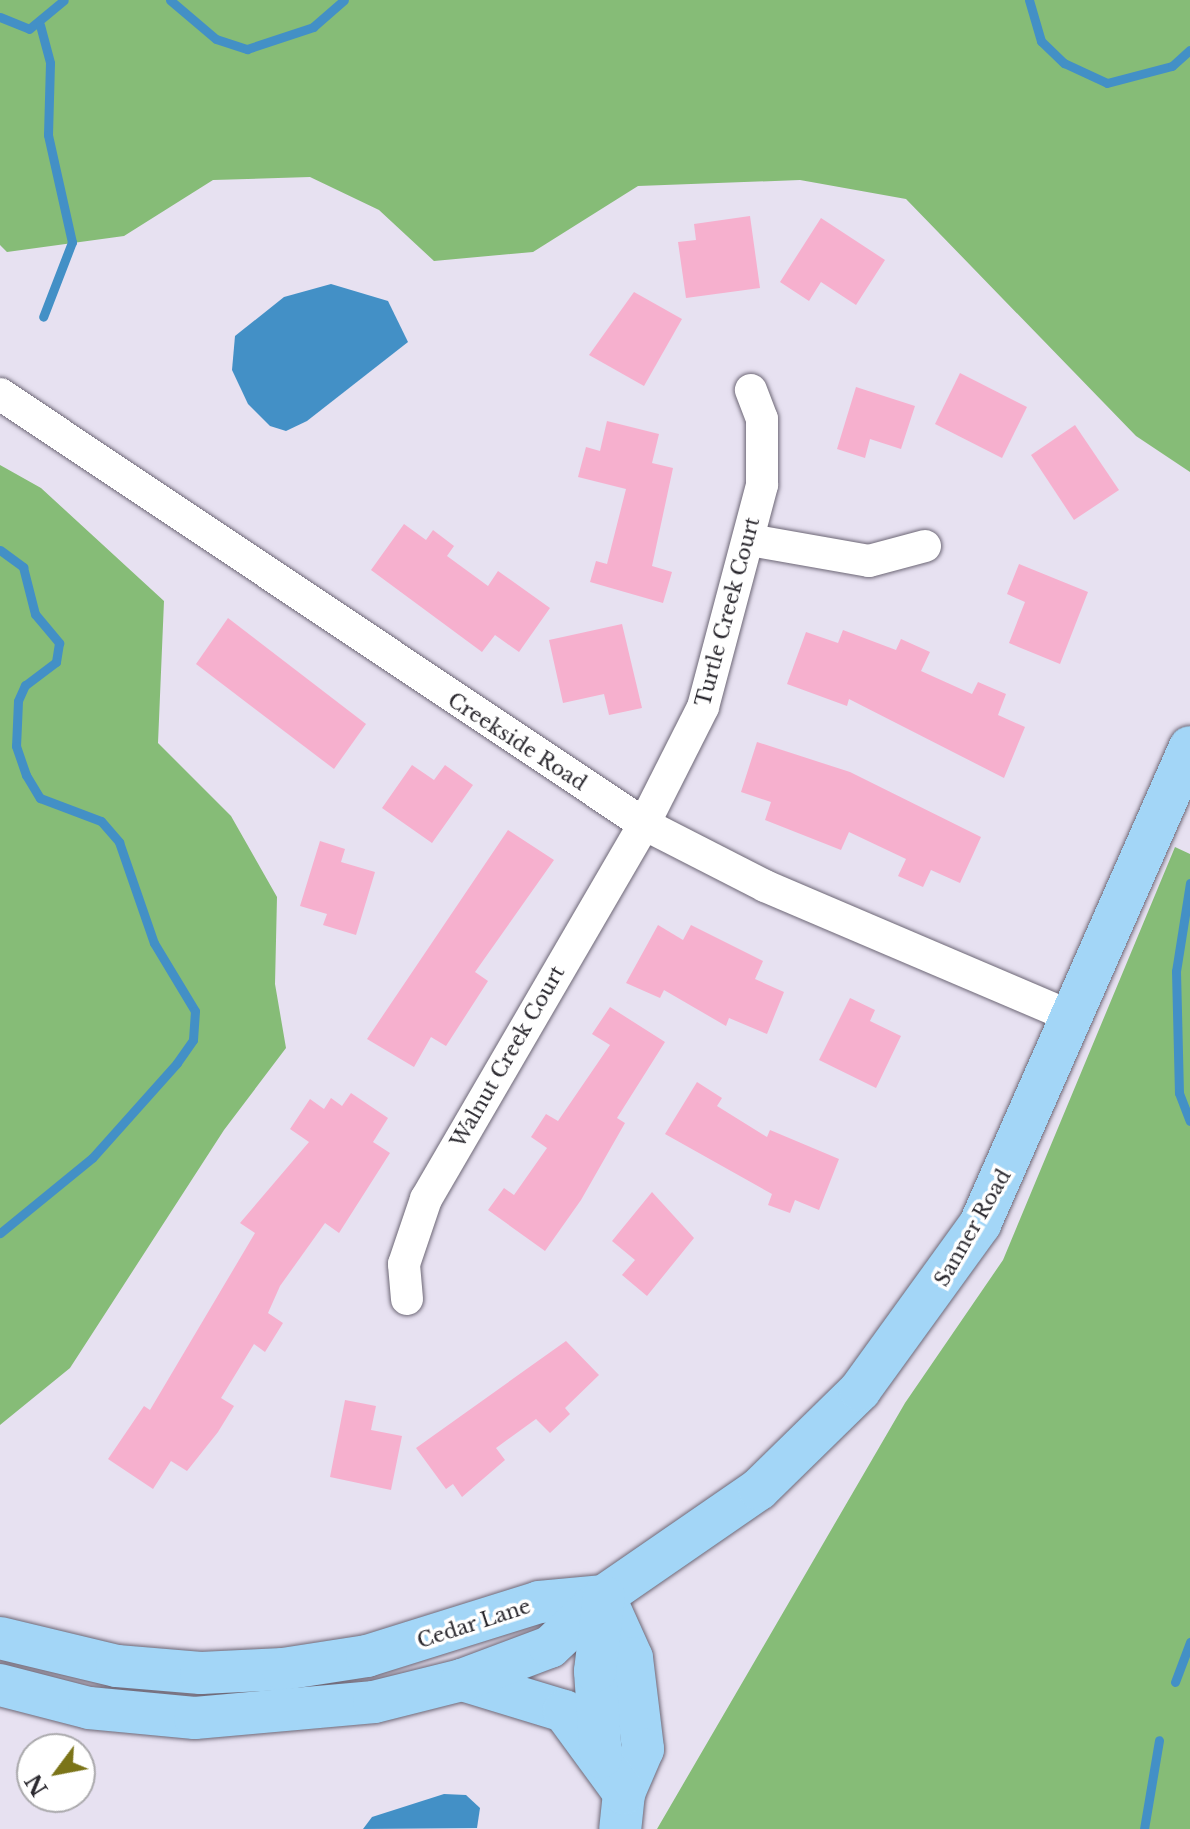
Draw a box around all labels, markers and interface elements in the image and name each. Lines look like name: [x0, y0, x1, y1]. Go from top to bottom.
street label: Turtle Creek Court: [691, 515, 765, 709]
street label: Creekside Road: [443, 688, 591, 796]
street label: Walnut Creek Court: [446, 962, 570, 1152]
street label: Sanner Road: [930, 1165, 1016, 1291]
street label: Cedar Lane: [414, 1594, 534, 1654]
north arrow: [16, 1733, 96, 1813]
text: N: [20, 1769, 54, 1801]

